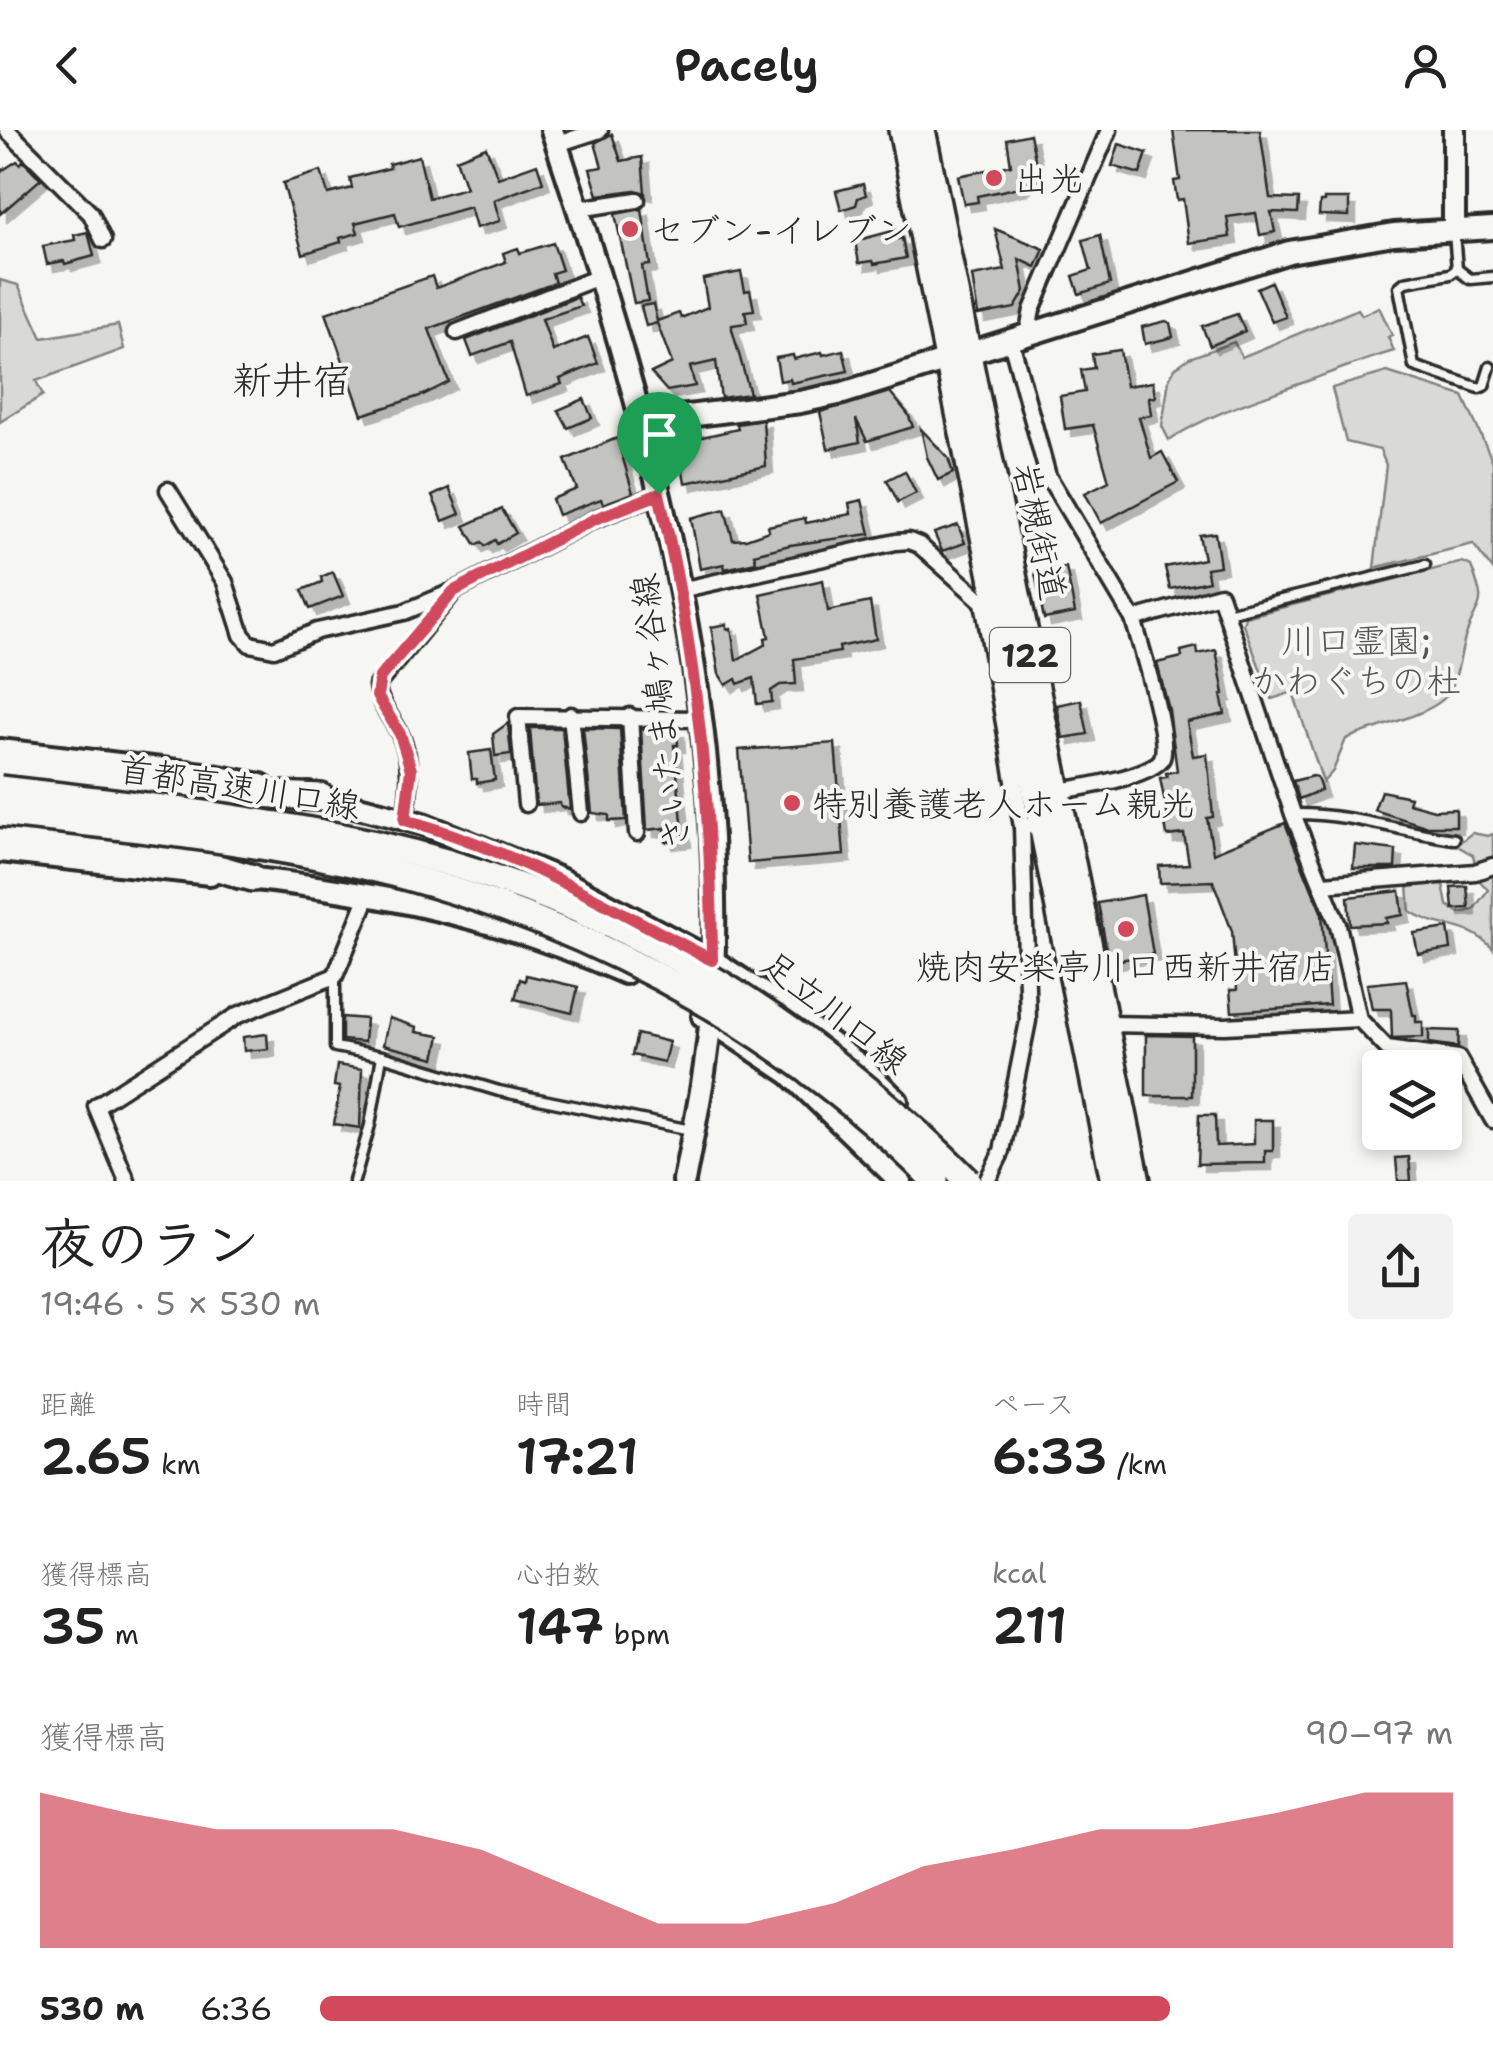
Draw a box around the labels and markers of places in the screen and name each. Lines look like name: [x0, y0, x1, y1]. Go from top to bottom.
place label: 出光: [1014, 155, 1084, 202]
marker: 出光: [983, 167, 1005, 189]
place label: セブン-イレブン: [650, 206, 912, 253]
marker: セブン-イレブン: [619, 218, 641, 240]
pin: [617, 392, 702, 495]
place label: 特別養護老人ホーム親光: [812, 780, 1196, 827]
marker: 特別養護老人ホーム親光: [781, 792, 803, 814]
marker: 焼肉安楽亭川口西新井宿店: [1115, 918, 1137, 940]
place label: 焼肉安楽亭川口西新井宿店: [916, 943, 1336, 990]

